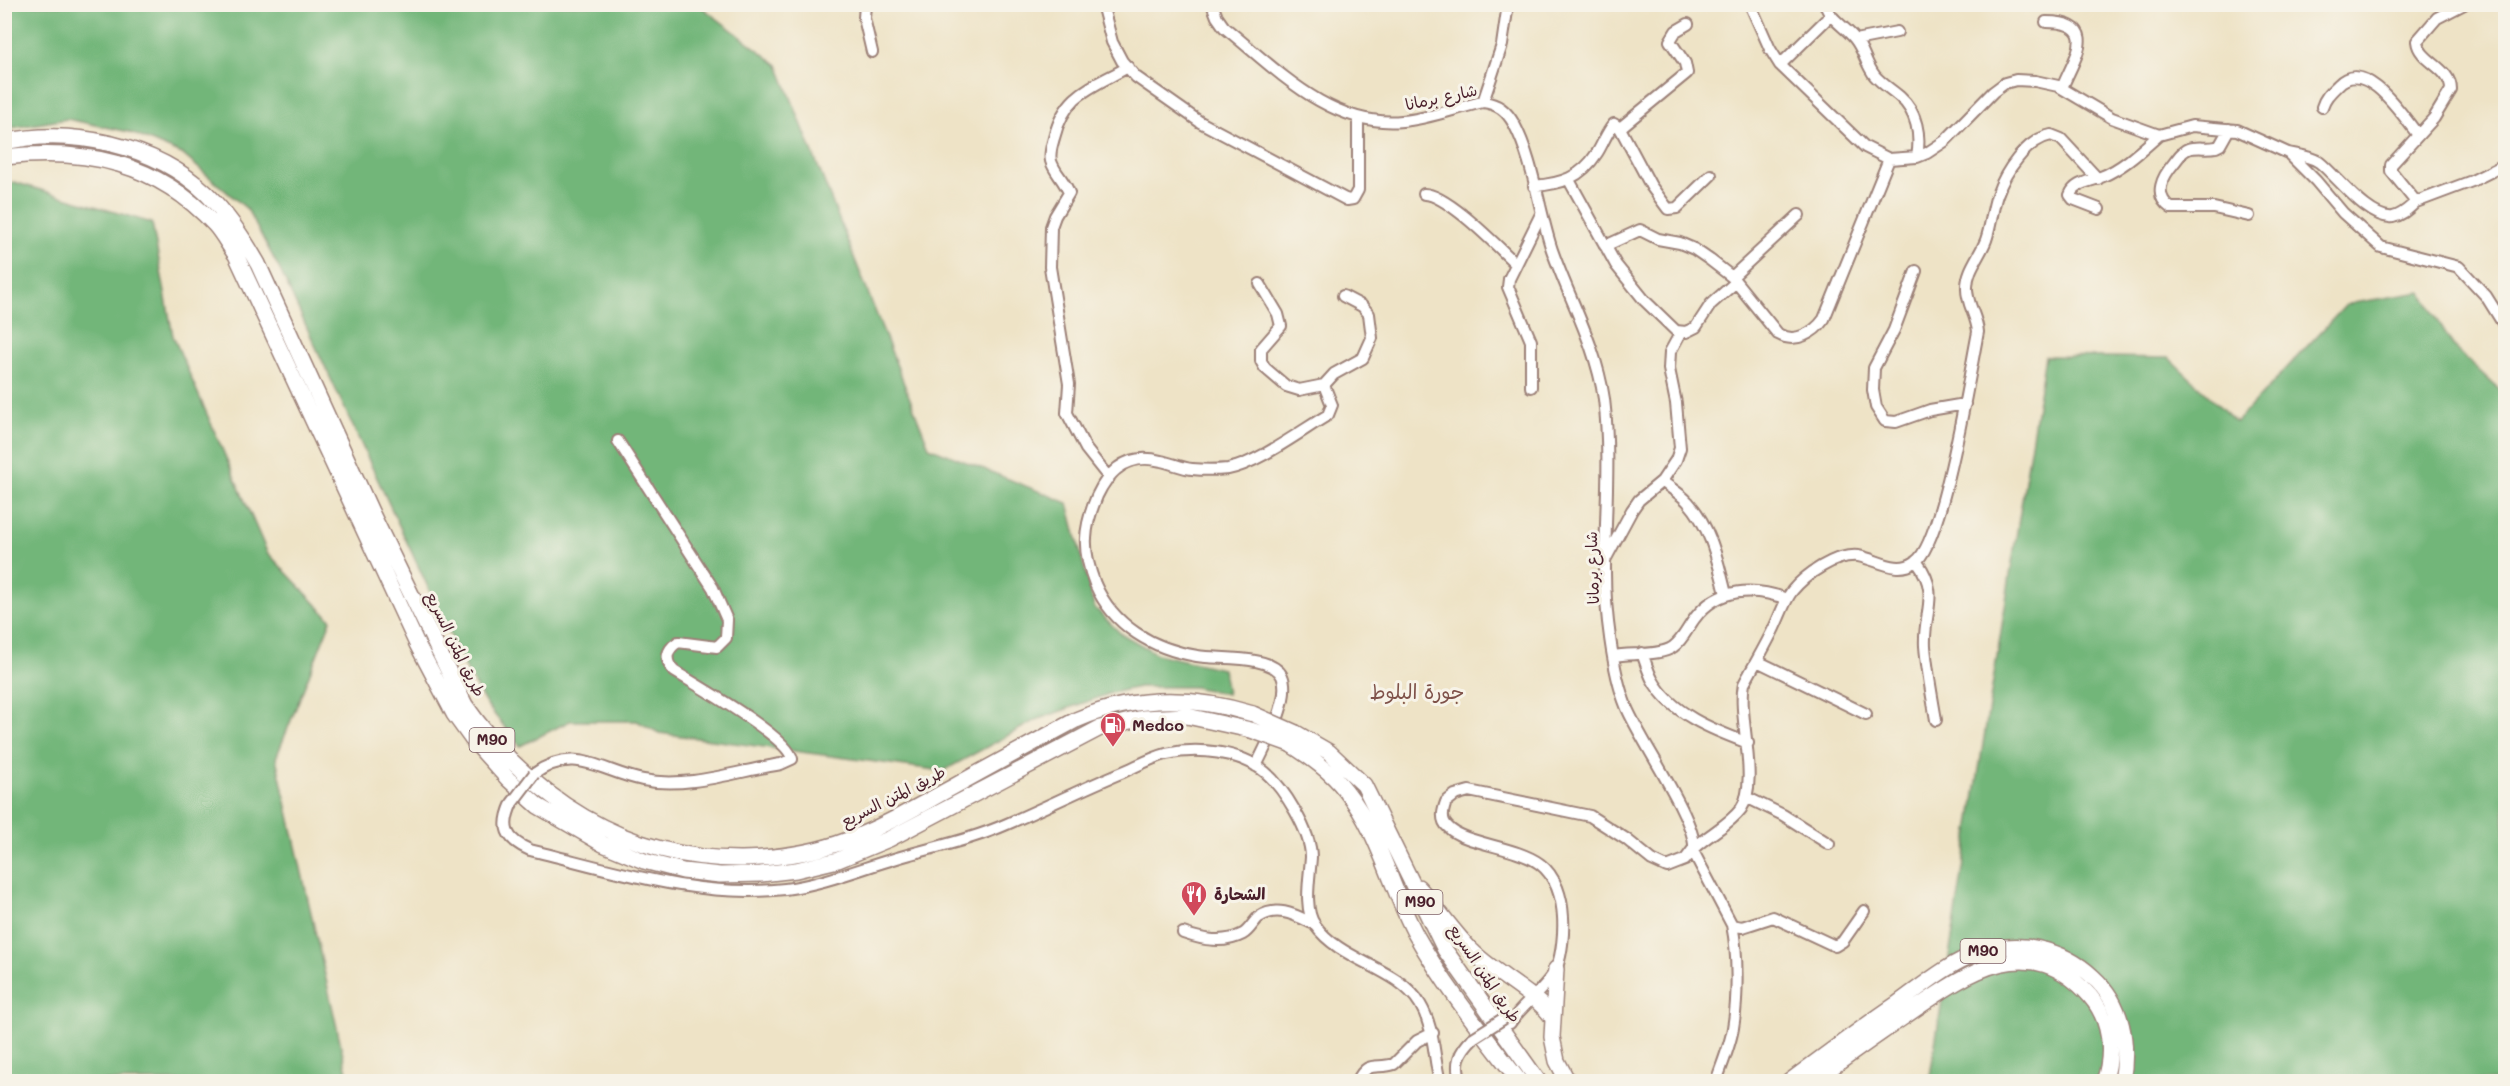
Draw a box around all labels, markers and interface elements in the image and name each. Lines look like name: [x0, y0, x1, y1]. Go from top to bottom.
street label: شارع برمانا: [1403, 79, 1479, 116]
street label: شارع برمانا: [1580, 531, 1605, 605]
street label: طريق المتن السريع: [420, 588, 491, 701]
district label: جورة البلوط: [1370, 678, 1464, 705]
fuel station icon: Medco: [1098, 710, 1128, 748]
place label: Medco: [1132, 714, 1184, 735]
road number: M90: [470, 728, 514, 752]
street label: طريق المتن السريع: [837, 760, 950, 833]
restaurant icon: الشحارة: [1179, 879, 1209, 917]
place label: الشحارة: [1214, 883, 1265, 904]
road number: M90: [1398, 890, 1442, 914]
street label: طريق المتن السريع: [1443, 919, 1526, 1027]
road number: M90: [1960, 939, 2006, 963]

